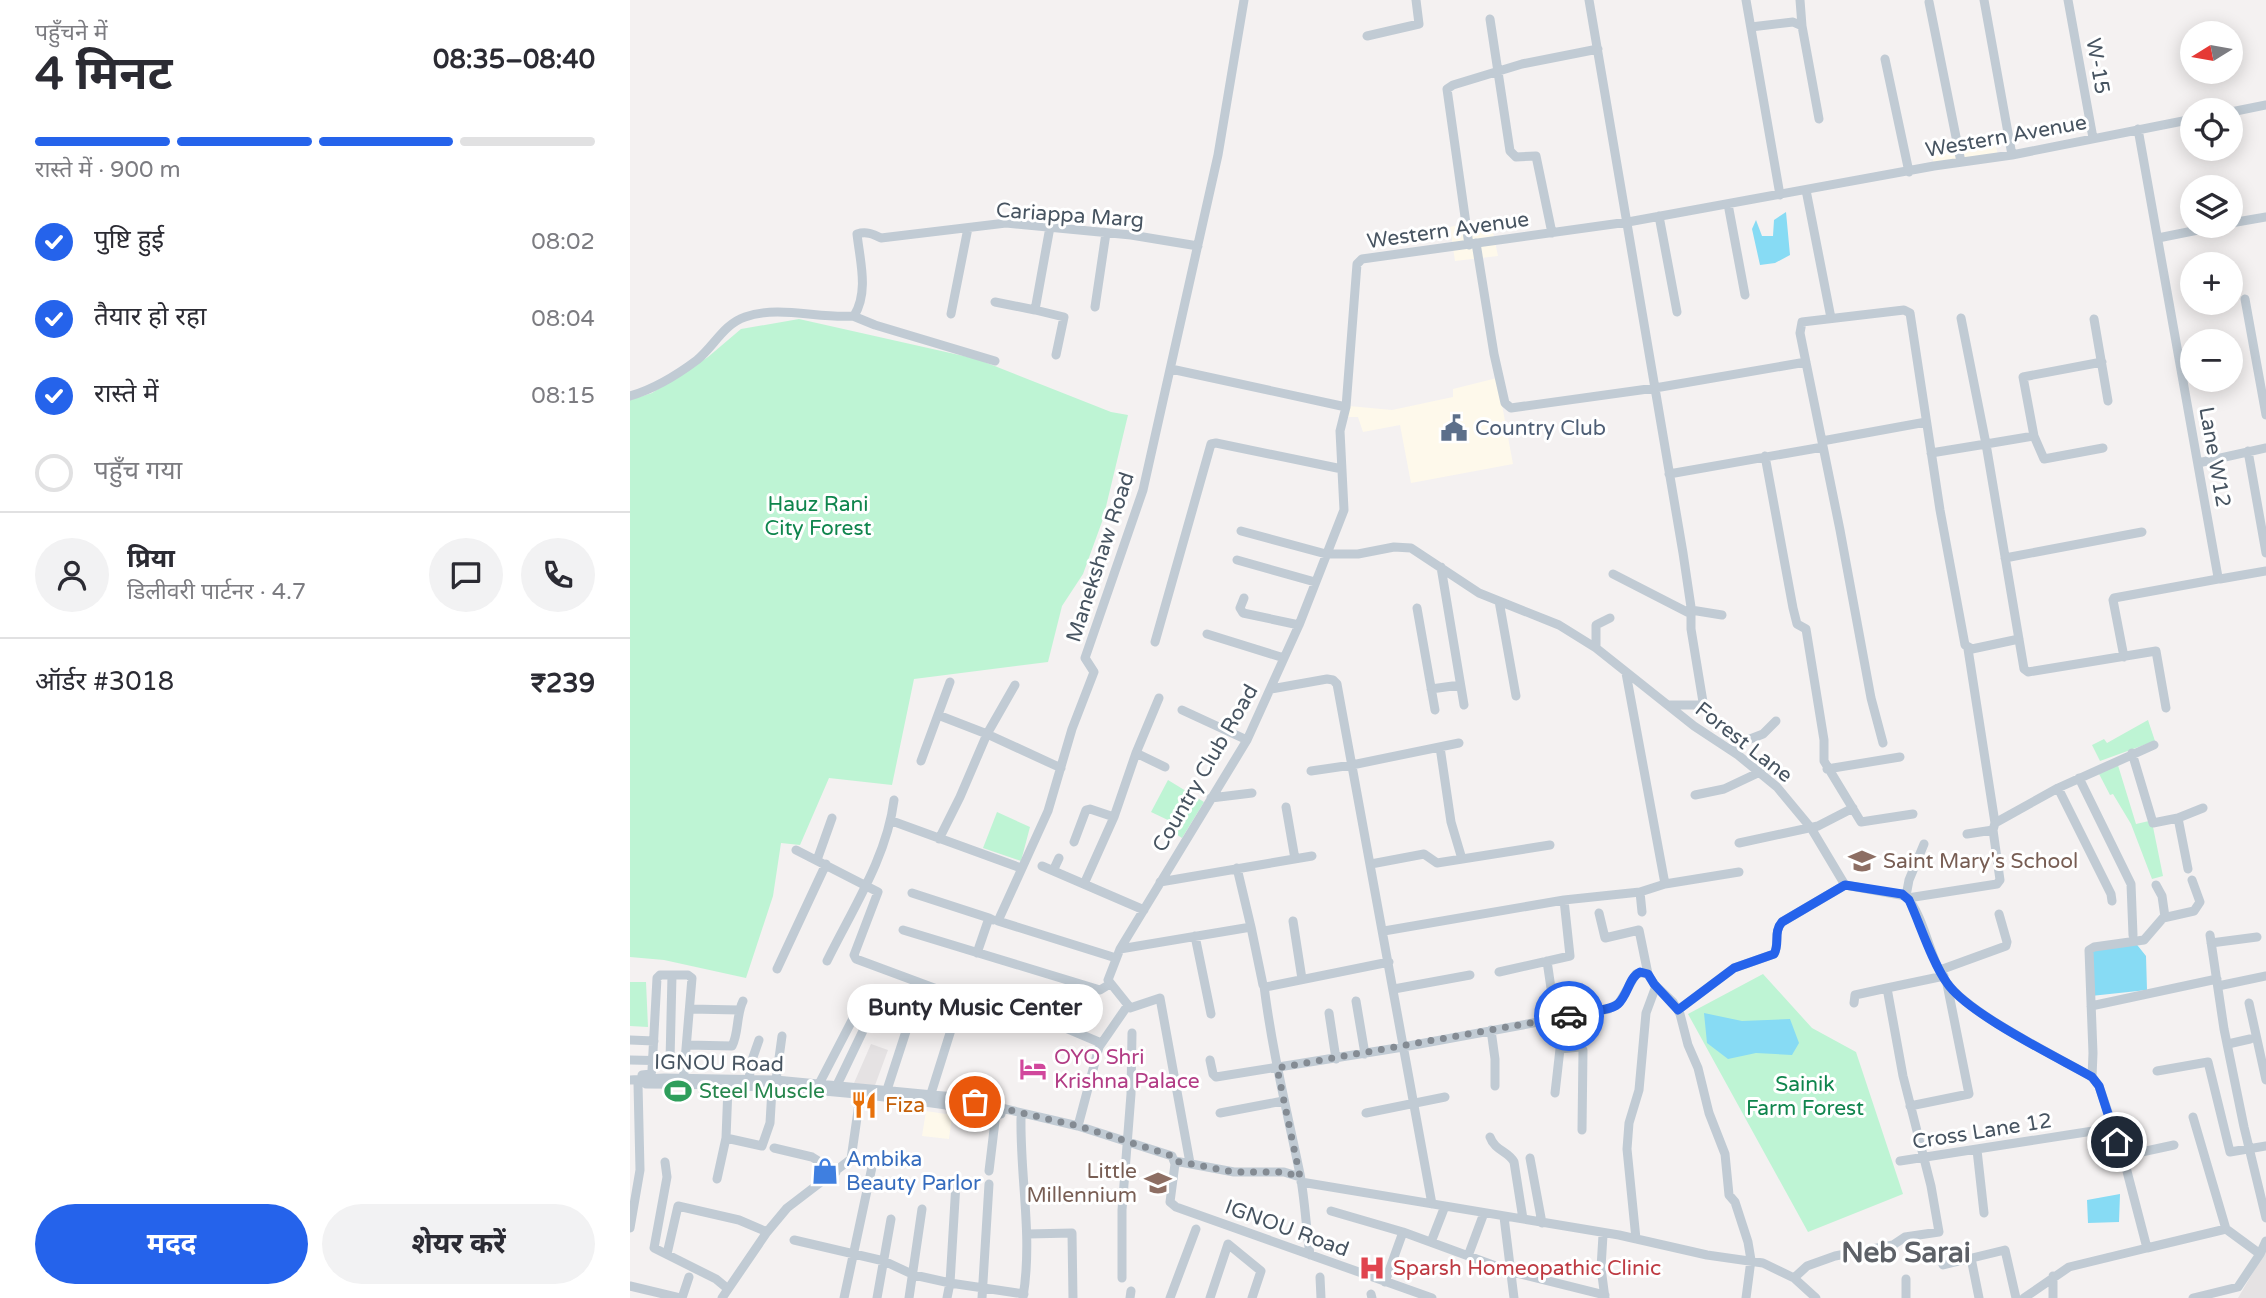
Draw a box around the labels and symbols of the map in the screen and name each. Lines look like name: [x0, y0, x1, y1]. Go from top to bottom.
north arrow: [2180, 21, 2244, 84]
street label: W-15: [2080, 36, 2115, 96]
street label: Western Avenue: [1923, 110, 2089, 163]
street label: Cariappa Marg: [995, 198, 1145, 233]
street label: Western Avenue: [1365, 207, 1531, 254]
street label: Lane W12: [2193, 405, 2236, 509]
public building icon: Country Club: [1439, 413, 1469, 443]
place label: Country Club: [1475, 416, 1606, 441]
street label: Manekshaw Road: [1061, 469, 1140, 645]
park label: Hauz Rani City Forest: [765, 492, 871, 541]
street label: Country Club Road: [1147, 680, 1264, 856]
street label: Forest Lane: [1690, 697, 1797, 788]
school or university icon: Saint Mary's School: [1847, 846, 1877, 876]
place label: Saint Mary's School: [1883, 849, 2078, 874]
courier: [1534, 981, 1604, 1051]
callout: Bunty Music Center: [847, 983, 1103, 1032]
place label: OYO Shri Krishna Palace: [1054, 1045, 1200, 1094]
street label: IGNOU Road: [654, 1050, 784, 1077]
hotel icon: OYO Shri Krishna Palace: [1018, 1054, 1048, 1084]
pin: [945, 1072, 1005, 1132]
park label: Sainik Farm Forest: [1746, 1072, 1864, 1121]
sports icon: Steel Muscle: [663, 1076, 693, 1106]
place label: Steel Muscle: [699, 1079, 825, 1104]
restaurant icon: Fiza: [849, 1090, 879, 1120]
place label: Fiza: [885, 1093, 925, 1118]
street label: Cross Lane 12: [1910, 1108, 2054, 1155]
pin: [2087, 1112, 2147, 1172]
place label: Ambika Beauty Parlor: [846, 1147, 981, 1196]
shop icon: Ambika Beauty Parlor: [810, 1156, 840, 1186]
place label: Little Millennium: [1026, 1159, 1137, 1208]
school or university icon: Little Millennium: [1143, 1168, 1173, 1198]
street label: IGNOU Road: [1221, 1195, 1352, 1262]
district label: Neb Sarai: [1841, 1236, 1971, 1270]
hospital icon: Sparsh Homeopathic Clinic: [1357, 1253, 1387, 1283]
place label: Sparsh Homeopathic Clinic: [1393, 1256, 1661, 1281]

